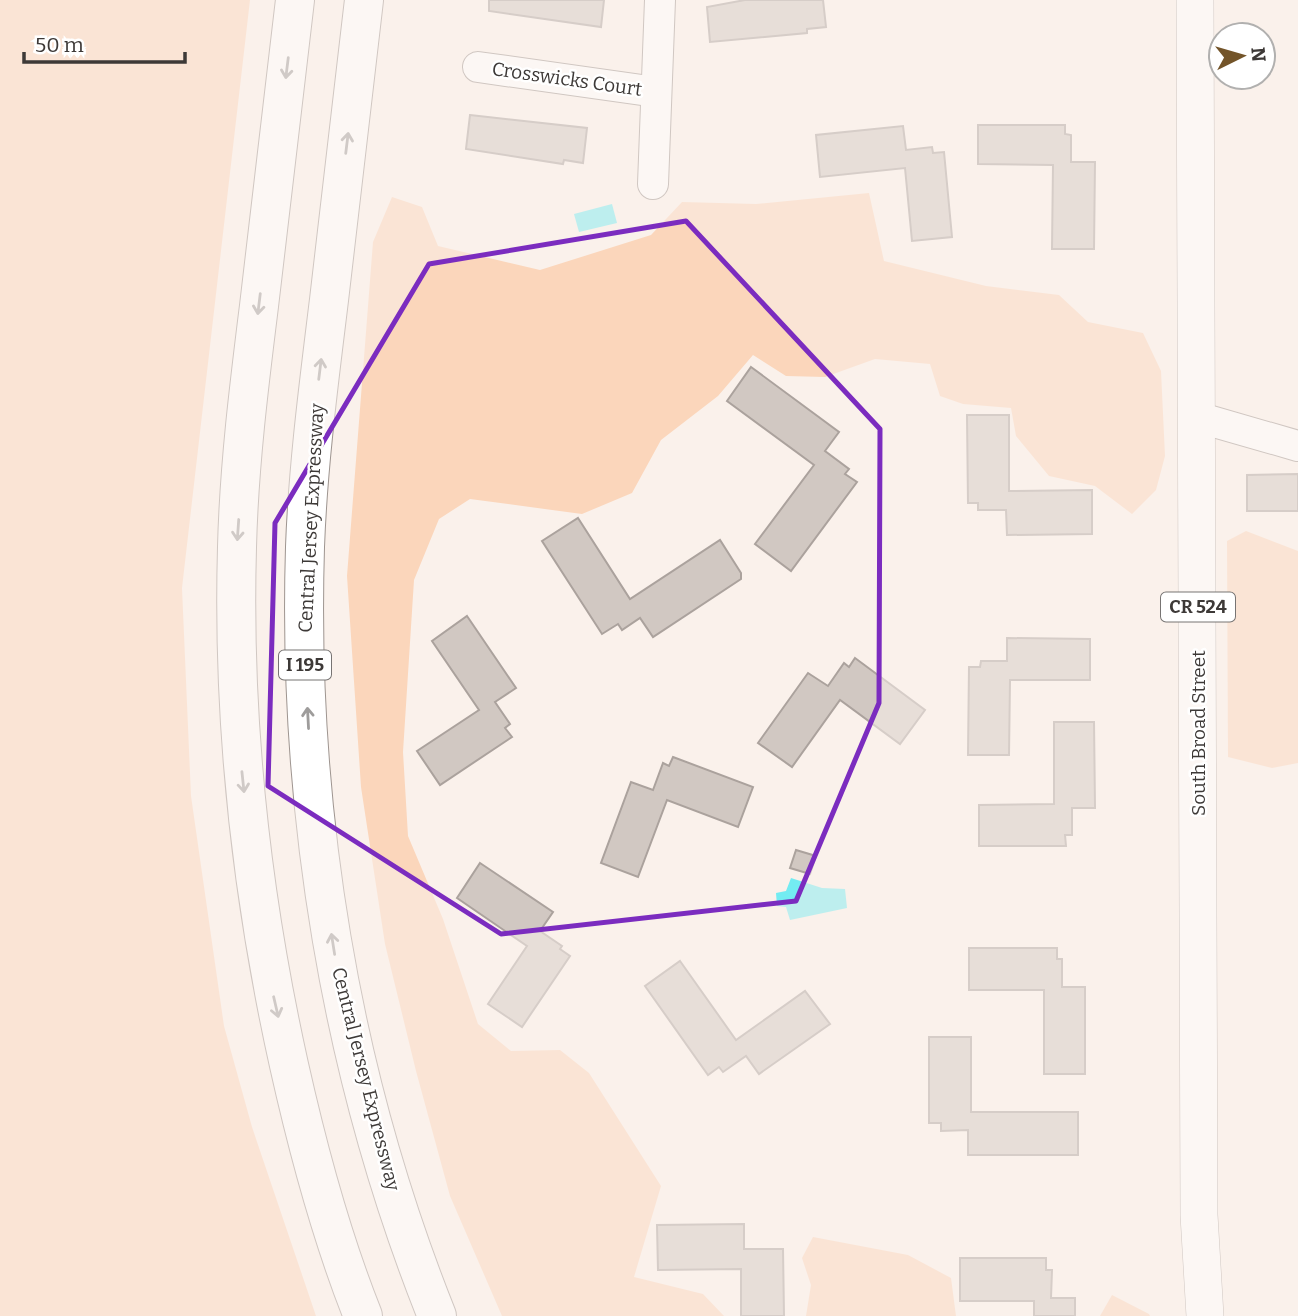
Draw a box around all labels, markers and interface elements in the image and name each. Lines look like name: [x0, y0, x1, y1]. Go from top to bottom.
scale bar: [24, 21, 186, 65]
north arrow: [1207, 21, 1277, 91]
text: 50 m: [35, 32, 84, 58]
text: N: [1246, 46, 1271, 63]
one-way arrow: [281, 56, 294, 79]
street label: Crosswicks Court: [490, 57, 644, 101]
one-way arrow: [341, 132, 354, 155]
one-way arrow: [253, 292, 266, 314]
one-way arrow: [314, 358, 327, 381]
street label: Central Jersey Expressway: [294, 402, 329, 633]
one-way arrow: [231, 518, 244, 541]
road number: CR 524: [1161, 592, 1235, 622]
road number: I 195: [279, 650, 331, 680]
street label: South Broad Street: [1187, 650, 1210, 816]
one-way arrow: [301, 707, 314, 730]
one-way arrow: [237, 770, 250, 793]
one-way arrow: [326, 933, 339, 956]
street label: Central Jersey Expressway: [327, 965, 405, 1194]
one-way arrow: [270, 995, 283, 1018]

